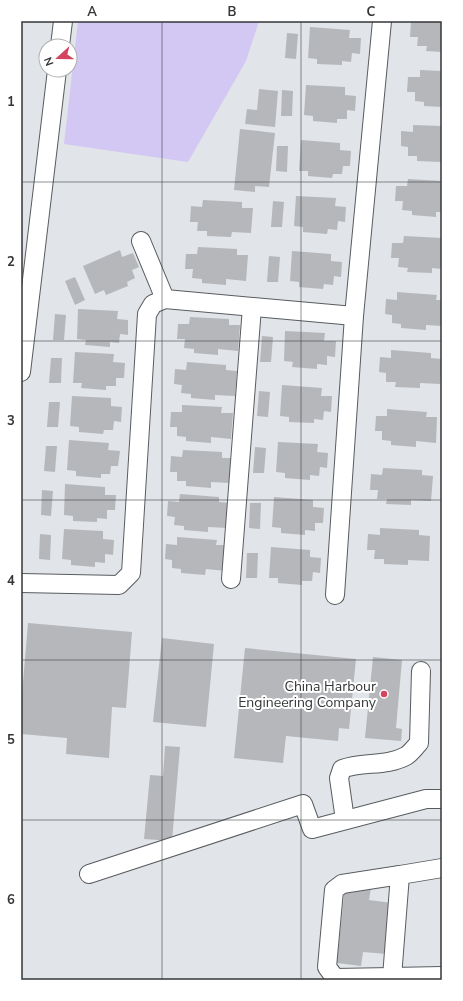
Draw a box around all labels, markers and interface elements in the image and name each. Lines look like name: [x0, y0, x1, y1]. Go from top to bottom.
text: A: [87, 3, 97, 21]
text: B: [228, 3, 237, 21]
text: C: [367, 3, 376, 21]
north arrow: [38, 38, 78, 78]
text: N: [41, 55, 58, 68]
text: 1: [7, 93, 15, 111]
text: 2: [7, 253, 15, 271]
text: 3: [7, 412, 15, 430]
text: 4: [7, 572, 15, 590]
place label: China Harbour Engineering Company: [238, 677, 377, 712]
marker: China Harbour Engineering Company: [379, 689, 389, 699]
text: 5: [7, 731, 15, 749]
text: 6: [7, 891, 15, 909]

